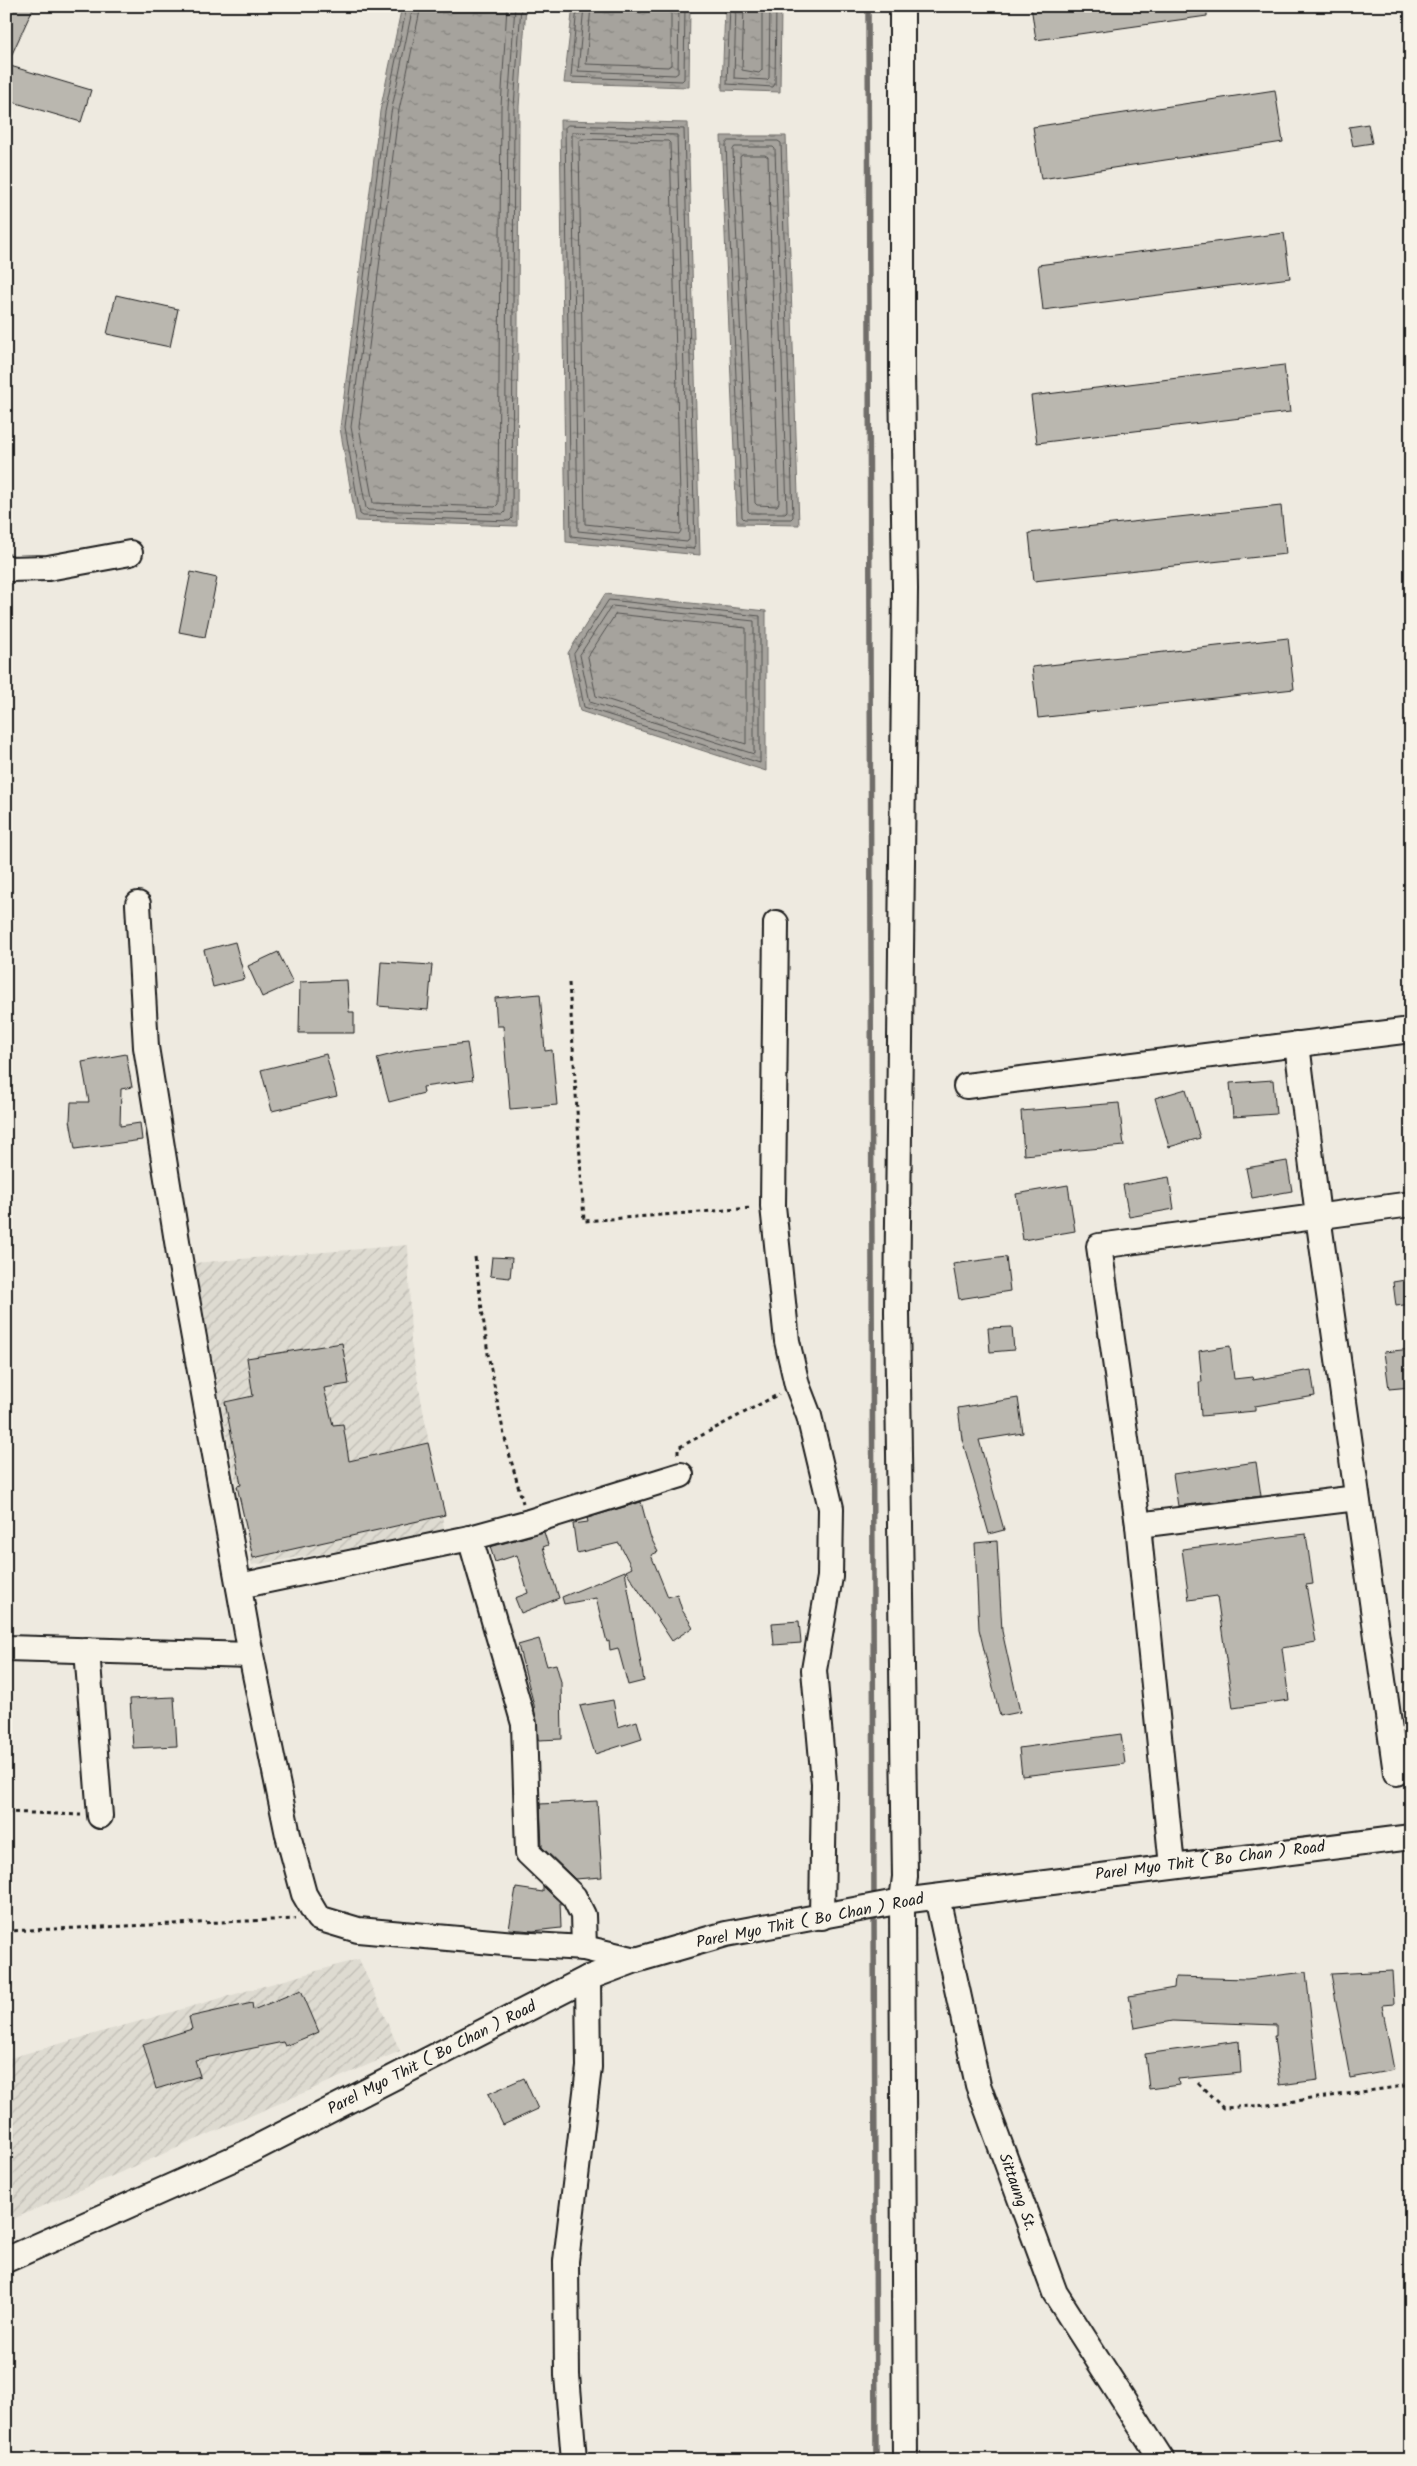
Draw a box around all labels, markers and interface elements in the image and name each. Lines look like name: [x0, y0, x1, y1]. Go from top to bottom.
street label: Parel Myo Thit ( Bo Chan ) Road: [1094, 1834, 1327, 1888]
street label: Parel Myo Thit ( Bo Chan ) Road: [694, 1886, 927, 1955]
street label: Parel Myo Thit ( Bo Chan ) Road: [323, 1994, 542, 2122]
street label: Sittaung St.: [991, 2150, 1043, 2234]

